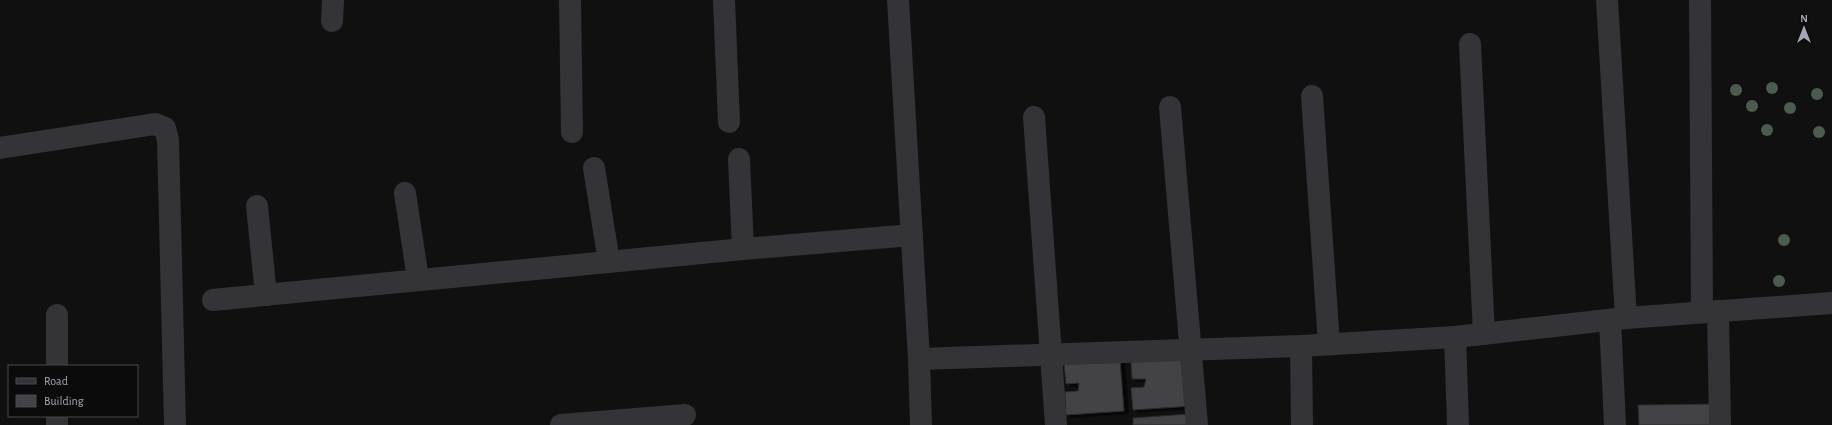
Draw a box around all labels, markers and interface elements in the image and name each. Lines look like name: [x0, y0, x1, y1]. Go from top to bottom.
north arrow: [1784, 8, 1824, 48]
text: N: [1800, 13, 1808, 24]
legend: [8, 365, 138, 417]
text: Road: [44, 375, 68, 387]
text: Building: [44, 395, 84, 407]

